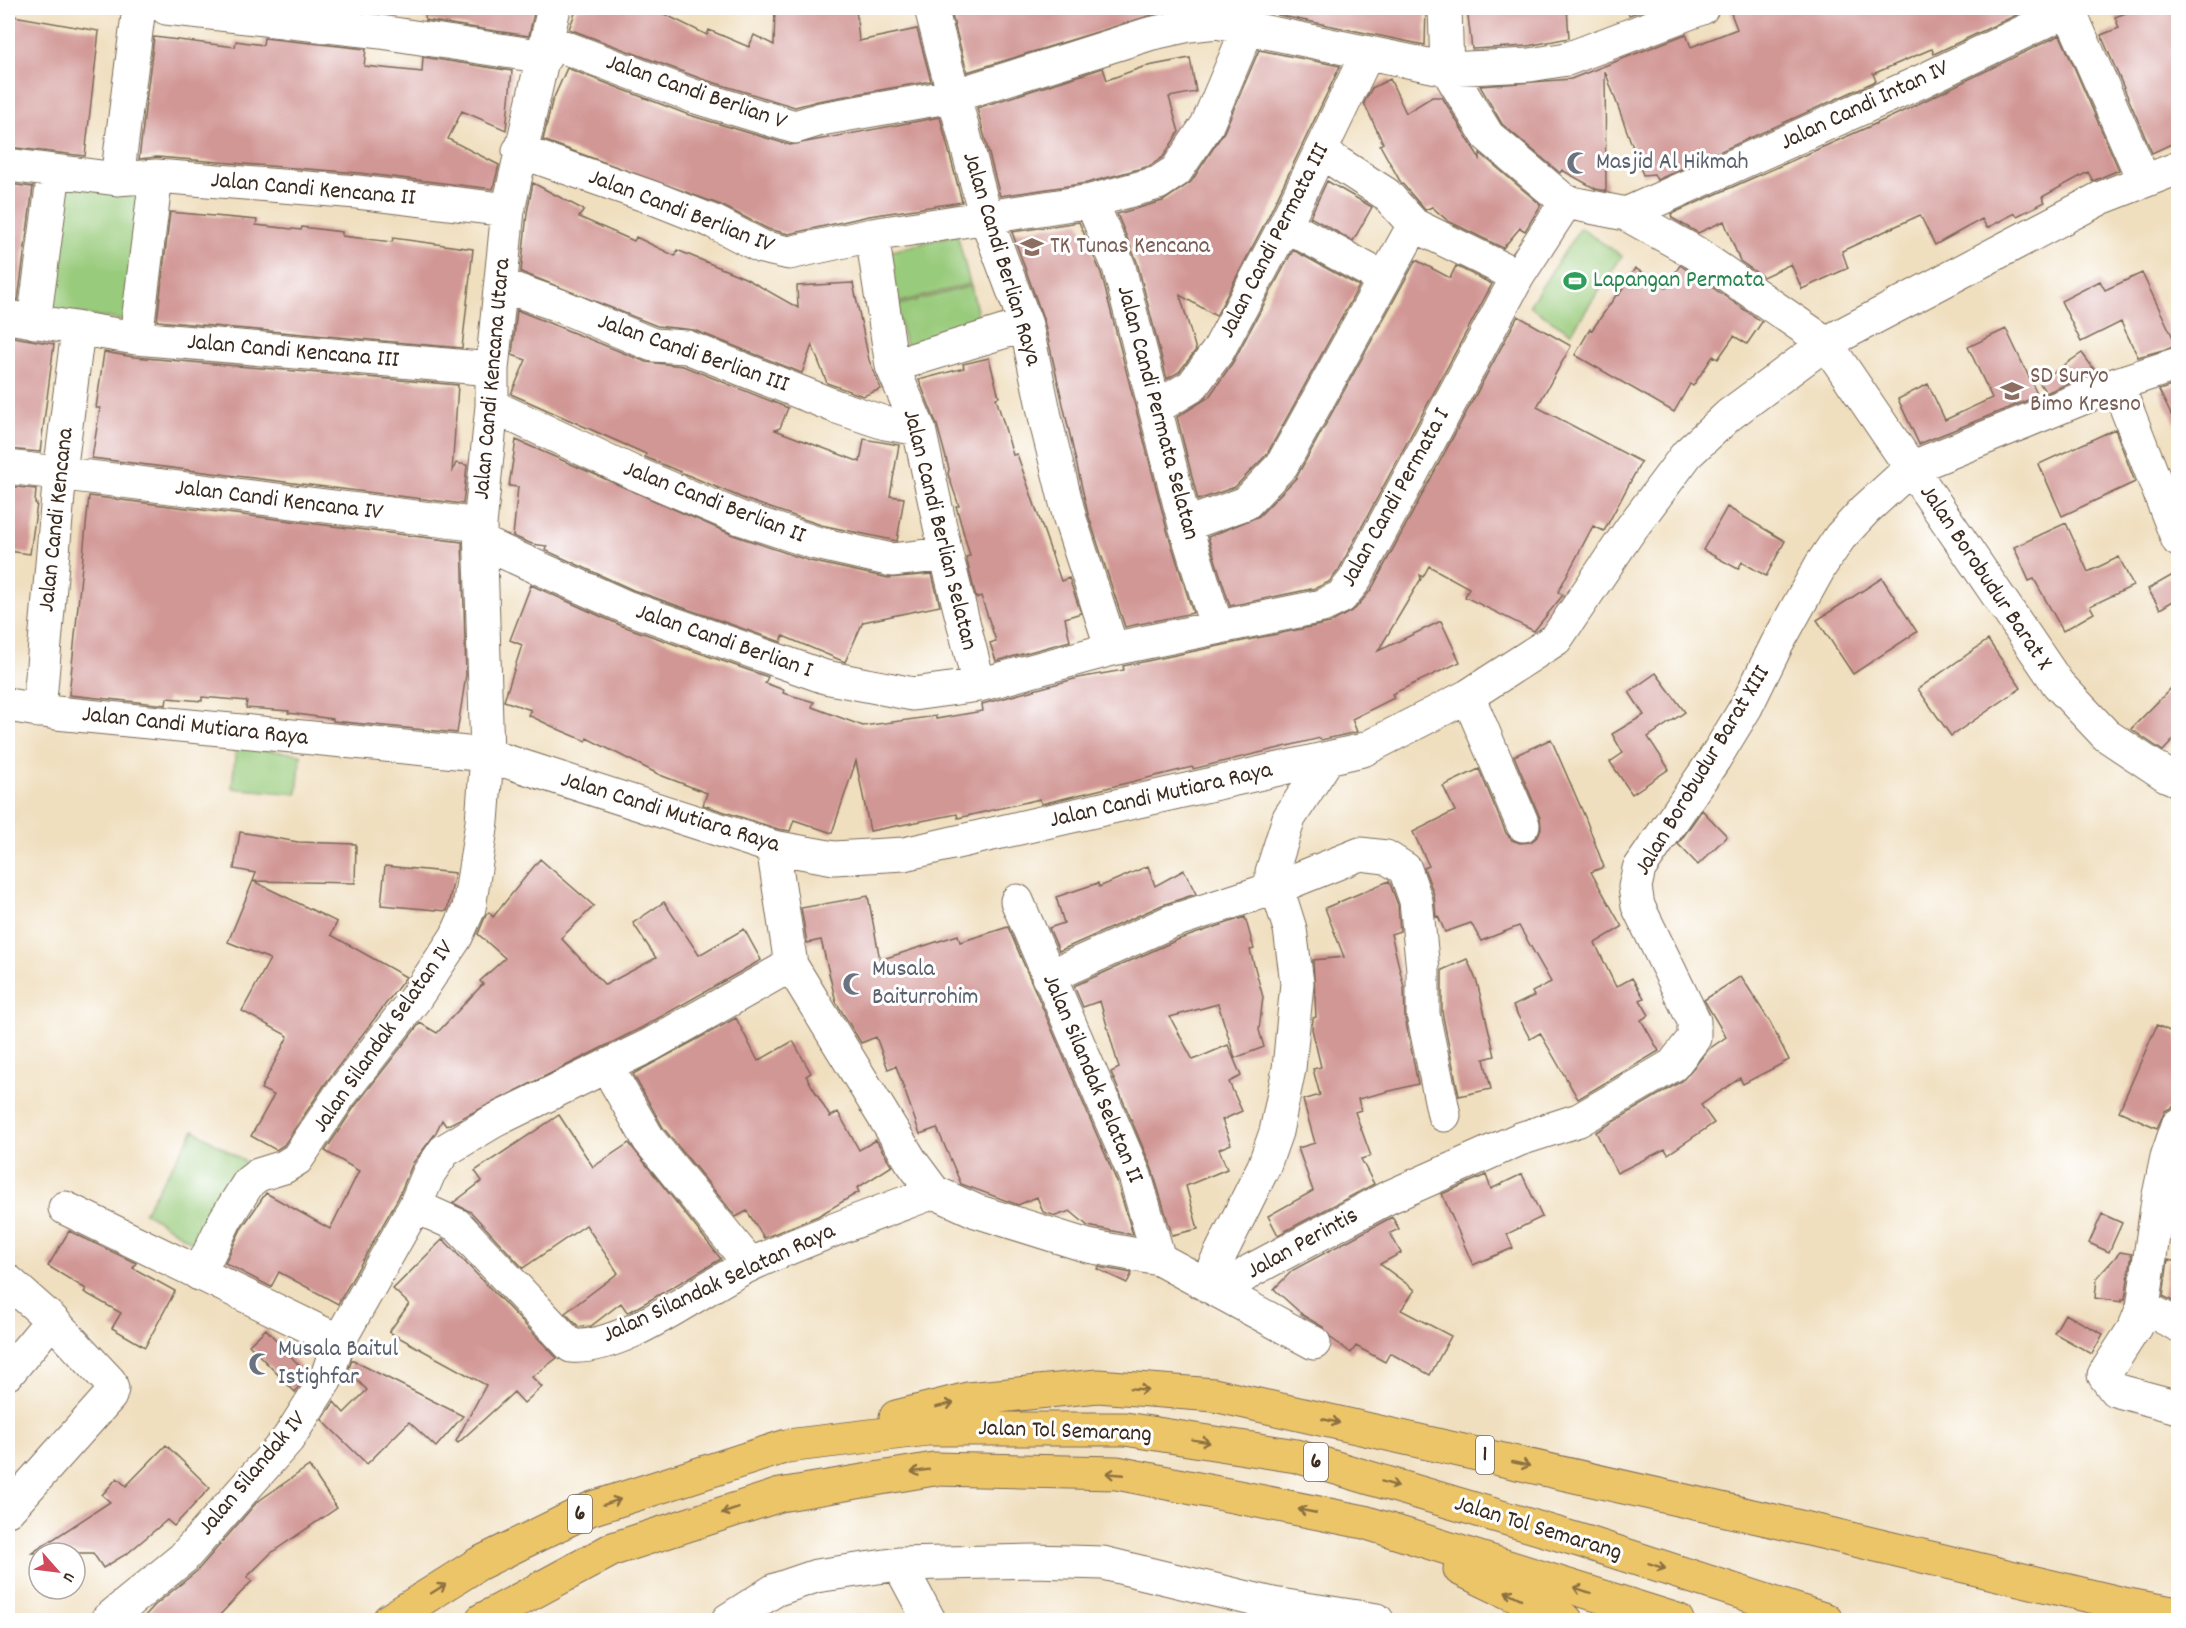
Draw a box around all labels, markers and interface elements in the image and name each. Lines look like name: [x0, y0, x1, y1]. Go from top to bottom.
street label: Jalan Candi Berlian V: [601, 46, 791, 140]
street label: Jalan Candi Intan IV: [1775, 52, 1956, 160]
street label: Jalan Candi Permata III: [1211, 137, 1339, 344]
place label: Masjid Al Hikmah: [1596, 146, 1748, 180]
street label: Jalan Candi Berlian Raya: [952, 148, 1050, 371]
mosque icon: Masjid Al Hikmah: [1565, 150, 1591, 176]
street label: Jalan Candi Berlian IV: [583, 161, 779, 263]
street label: Jalan Candi Kencana II: [209, 164, 417, 216]
place label: TK Tunas Kencana: [1050, 230, 1211, 264]
school or university icon: TK Tunas Kencana: [1019, 234, 1045, 260]
street label: Jalan Candi Kencana Utara: [466, 256, 521, 501]
place label: Lapangan Permata: [1593, 264, 1765, 298]
sports icon: Lapangan Permata: [1562, 268, 1588, 294]
street label: Jalan Candi Permata Selatan: [1107, 282, 1207, 544]
street label: Jalan Candi Berlian III: [593, 305, 794, 403]
street label: Jalan Candi Kencana III: [186, 326, 401, 378]
place label: SD Suryo Bimo Kresno: [2030, 360, 2141, 422]
school or university icon: SD Suryo Bimo Kresno: [1999, 378, 2025, 404]
street label: Jalan Candi Permata I: [1333, 402, 1460, 594]
street label: Jalan Candi Berlian Selatan: [893, 406, 985, 654]
street label: Jalan Candi Kencana: [30, 426, 84, 614]
street label: Jalan Candi Berlian II: [618, 453, 810, 554]
street label: Jalan Candi Kencana IV: [173, 471, 385, 531]
street label: Jalan Borobudur Barat X: [1910, 478, 2060, 678]
street label: Jalan Candi Berlian I: [631, 596, 818, 688]
street label: Jalan Borobudur Barat XIII: [1627, 659, 1780, 883]
street label: Jalan Candi Mutiara Raya: [80, 698, 311, 756]
street label: Jalan Candi Mutiara Raya: [1046, 754, 1276, 838]
street label: Jalan Candi Mutiara Raya: [556, 764, 784, 863]
street label: Jalan Silandak Selatan IV: [305, 933, 464, 1140]
place label: Musala Baiturrohim: [872, 953, 979, 1015]
street label: Jalan Silandak Selatan II: [1033, 969, 1152, 1189]
mosque icon: Musala Baiturrohim: [841, 971, 867, 997]
street label: Jalan Perintis: [1241, 1199, 1365, 1289]
street label: Jalan Silandak Selatan Raya: [597, 1215, 842, 1353]
place label: Musala Baitul Istighfar: [278, 1333, 398, 1395]
mosque icon: Musala Baitul Istighfar: [247, 1351, 273, 1377]
one-way arrow: [1128, 1384, 1148, 1395]
one-way arrow: [936, 1398, 955, 1410]
street label: Jalan Silandak IV: [191, 1404, 316, 1544]
street label: Jalan Tol Semarang: [978, 1412, 1152, 1452]
one-way arrow: [1321, 1415, 1340, 1427]
one-way arrow: [1190, 1435, 1210, 1446]
road number: 1: [1476, 1436, 1494, 1474]
road number: 6: [1304, 1443, 1328, 1481]
one-way arrow: [1511, 1458, 1530, 1470]
one-way arrow: [911, 1466, 931, 1477]
one-way arrow: [1106, 1468, 1126, 1479]
one-way arrow: [1380, 1479, 1399, 1490]
street label: Jalan Tol Semarang: [1450, 1487, 1626, 1571]
road number: 6: [568, 1495, 592, 1533]
one-way arrow: [602, 1496, 621, 1507]
one-way arrow: [1297, 1504, 1316, 1516]
one-way arrow: [721, 1506, 740, 1517]
north arrow: [27, 1541, 87, 1601]
one-way arrow: [1647, 1561, 1666, 1572]
text: U: [56, 1568, 80, 1586]
one-way arrow: [430, 1583, 447, 1596]
one-way arrow: [1573, 1583, 1592, 1594]
one-way arrow: [1504, 1589, 1522, 1600]

